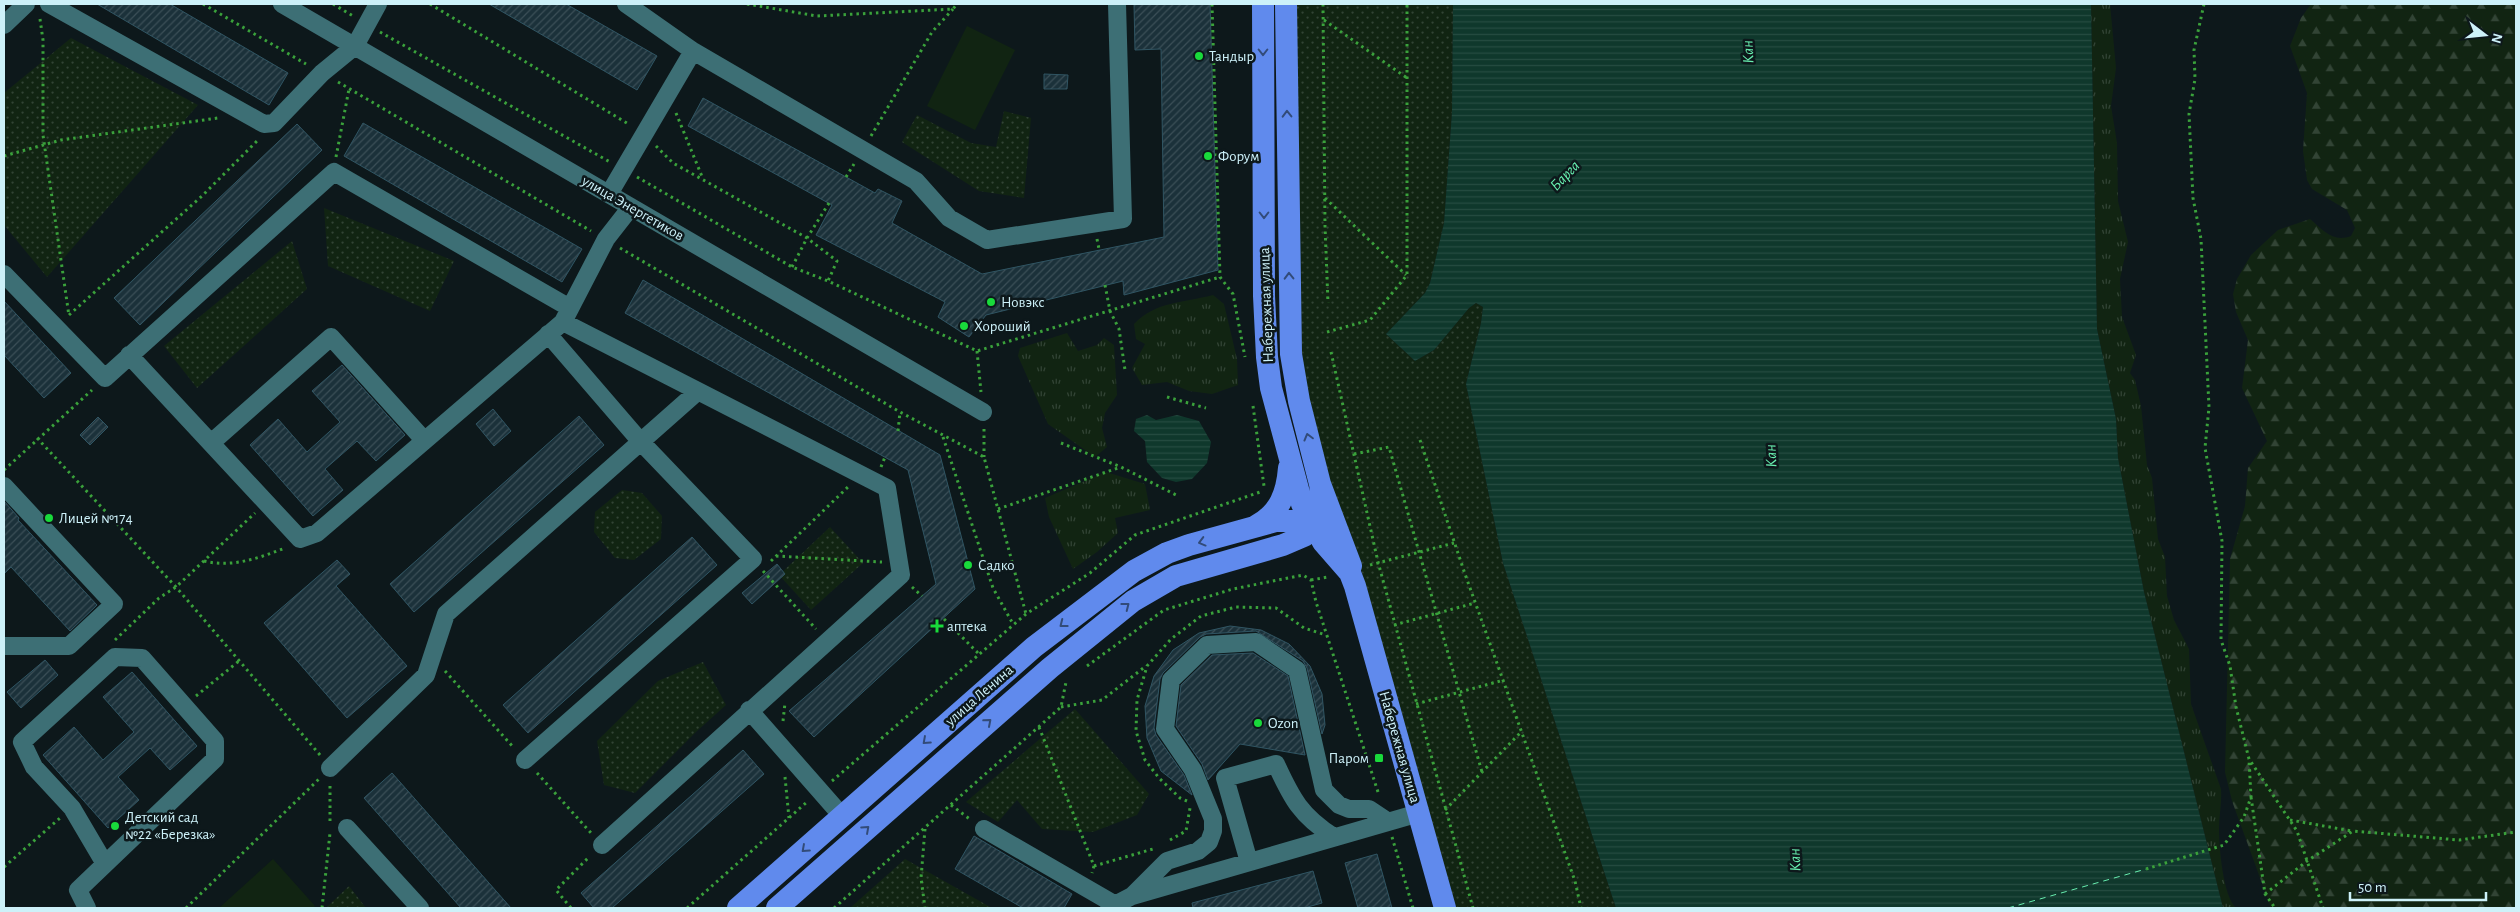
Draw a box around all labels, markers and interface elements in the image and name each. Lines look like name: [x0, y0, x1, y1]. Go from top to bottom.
north arrow: [2460, 10, 2510, 60]
text: N: [2488, 32, 2505, 45]
water label: Кан: [1739, 40, 1757, 64]
place label: Тандыр: [1209, 49, 1254, 64]
one-way arrow: [1258, 49, 1268, 57]
marker: Тандыр: [1193, 50, 1205, 62]
one-way arrow: [1282, 109, 1292, 117]
place label: Форум: [1218, 149, 1260, 164]
marker: Форум: [1202, 150, 1214, 162]
water label: Барга: [1547, 157, 1583, 195]
street label: улица Энергетиков: [578, 173, 686, 244]
one-way arrow: [1259, 212, 1269, 219]
street label: Набережная улица: [1257, 247, 1276, 363]
one-way arrow: [1284, 272, 1294, 280]
place label: Новэкс: [1001, 295, 1044, 310]
marker: Новэкс: [985, 296, 997, 308]
place label: Хороший: [974, 319, 1031, 334]
marker: Хороший: [958, 320, 970, 332]
one-way arrow: [1303, 432, 1314, 441]
water label: Кан: [1762, 444, 1780, 468]
place label: Лицей №174: [59, 511, 133, 526]
marker: Лицей №174: [43, 512, 55, 524]
one-way arrow: [1197, 536, 1206, 547]
place label: Садко: [978, 558, 1015, 573]
marker: Садко: [962, 559, 974, 571]
one-way arrow: [1120, 604, 1129, 612]
one-way arrow: [1059, 618, 1069, 627]
place label: аптека: [947, 619, 987, 634]
marker: аптека: [931, 620, 943, 632]
street label: улица Ленина: [942, 662, 1016, 729]
street label: Набережная улица: [1376, 690, 1423, 805]
place label: Ozon: [1268, 716, 1298, 731]
marker: Ozon: [1252, 717, 1264, 729]
one-way arrow: [982, 719, 991, 728]
one-way arrow: [923, 735, 932, 744]
place label: Паром: [1329, 751, 1369, 766]
marker: Паром: [1373, 752, 1385, 764]
place label: Детский сад №22 «Березка»: [125, 810, 215, 842]
marker: Детский сад №22 «Березка»: [109, 820, 121, 832]
one-way arrow: [861, 826, 870, 835]
one-way arrow: [801, 843, 810, 852]
water label: Кан: [1786, 848, 1804, 872]
scale bar: [2350, 870, 2486, 902]
text: 50 m: [2358, 880, 2387, 895]

